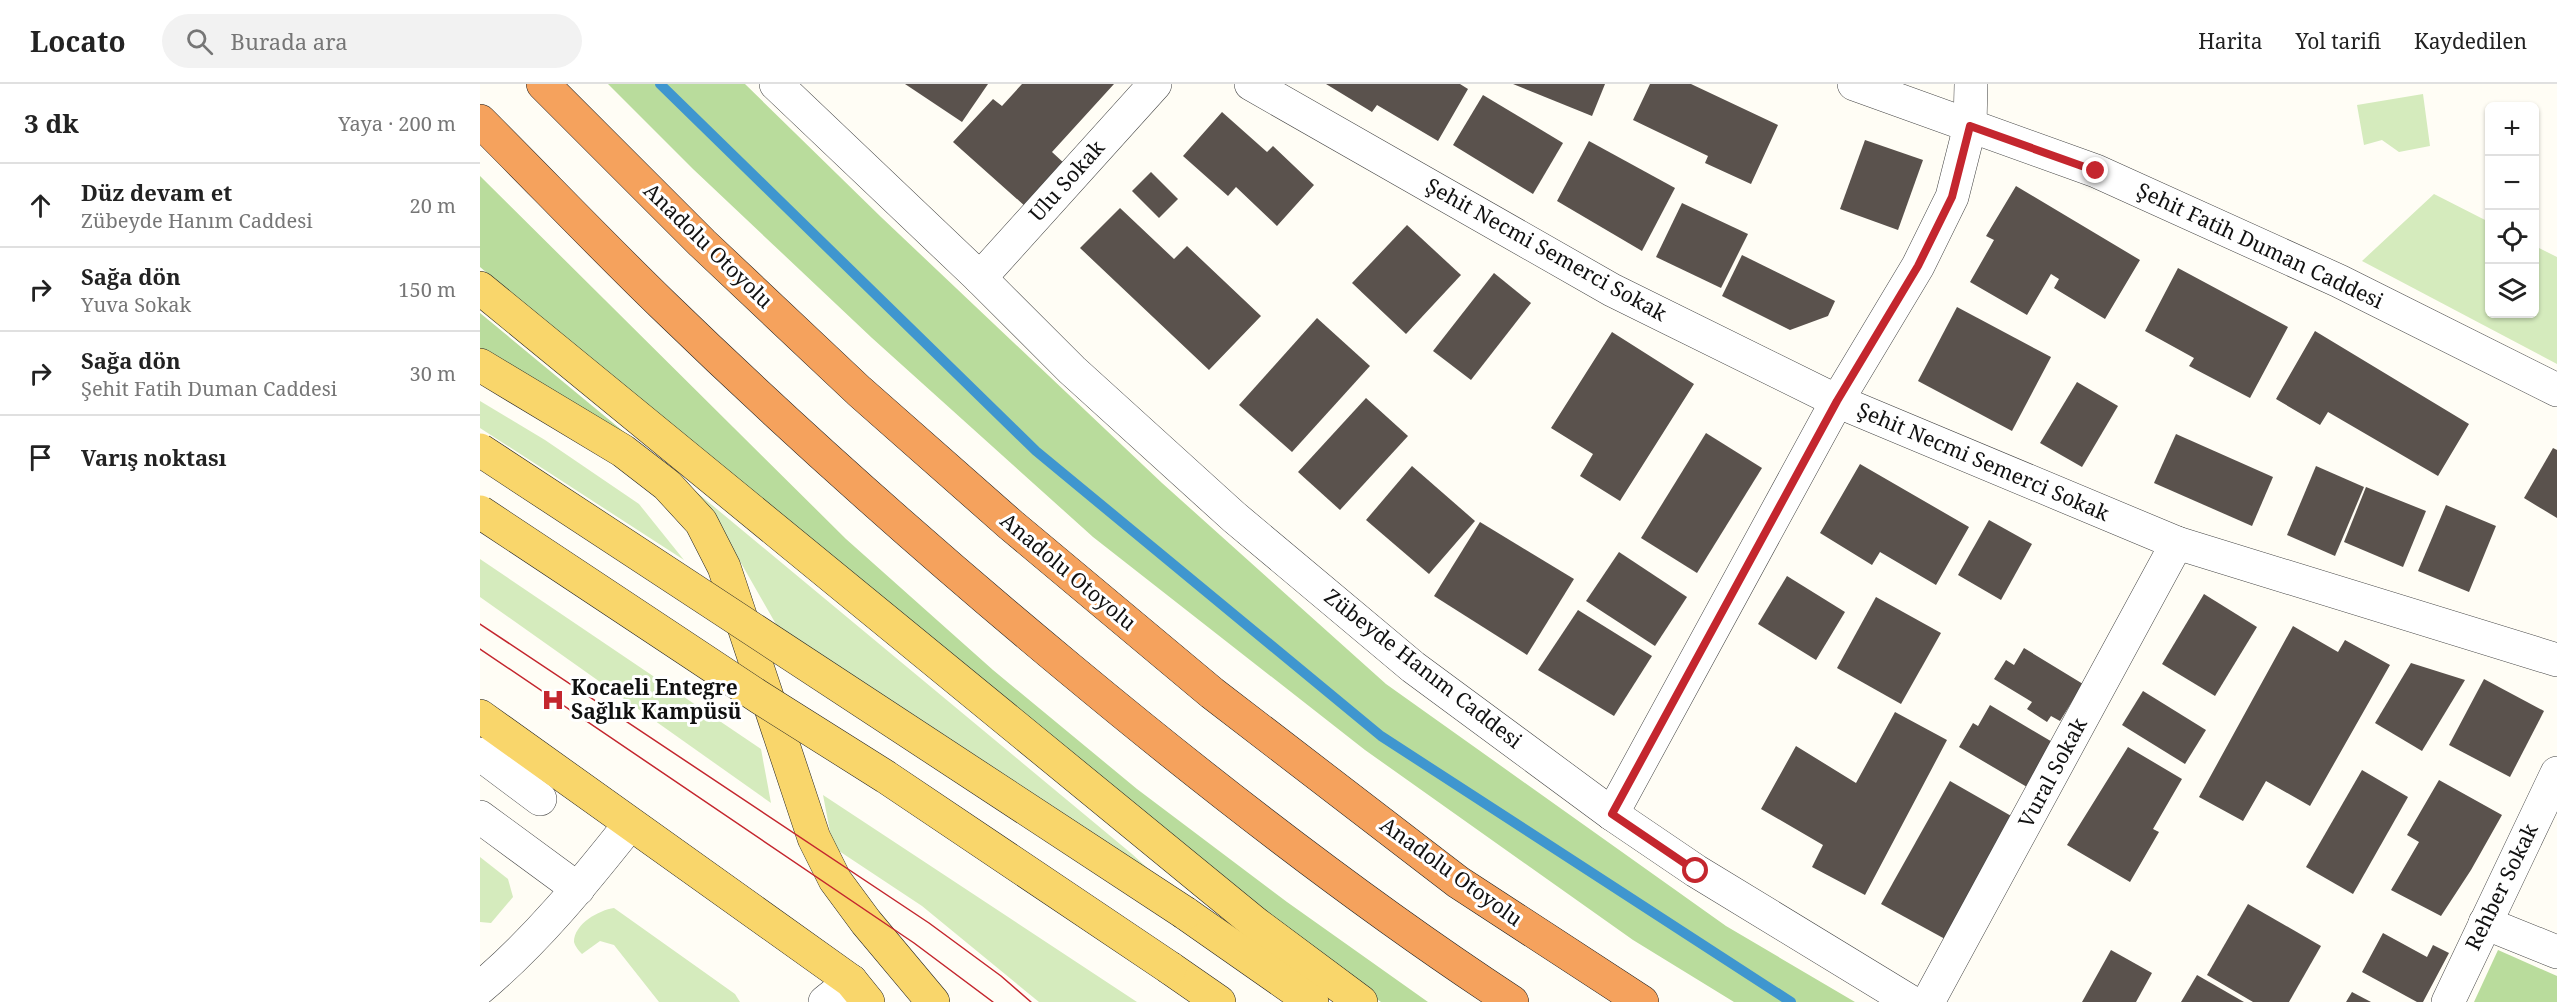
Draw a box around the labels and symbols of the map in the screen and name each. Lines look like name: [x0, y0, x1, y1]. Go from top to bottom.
street label: Ulu Sokak: [1022, 133, 1111, 227]
route end: [2082, 157, 2108, 183]
street label: Şehit Necmi Semerci Sokak: [1421, 171, 1673, 327]
street label: Şehit Fatih Duman Caddesi: [2133, 176, 2389, 315]
street label: Anadolu Otoyolu: [638, 177, 779, 314]
street label: Şehit Necmi Semerci Sokak: [1853, 395, 2114, 527]
street label: Anadolu Otoyolu: [995, 506, 1142, 636]
street label: Zübeyde Hanım Caddesi: [1319, 582, 1528, 754]
place label: Kocaeli Entegre Sağlık Kampüsü: [571, 673, 742, 725]
hospital icon: Kocaeli Entegre Sağlık Kampüsü: [540, 687, 566, 713]
street label: Vural Sokak: [2011, 712, 2093, 832]
street label: Anadolu Otoyolu: [1375, 810, 1528, 932]
street label: Rehber Sokak: [2458, 818, 2544, 955]
route start: [1682, 857, 1708, 883]

